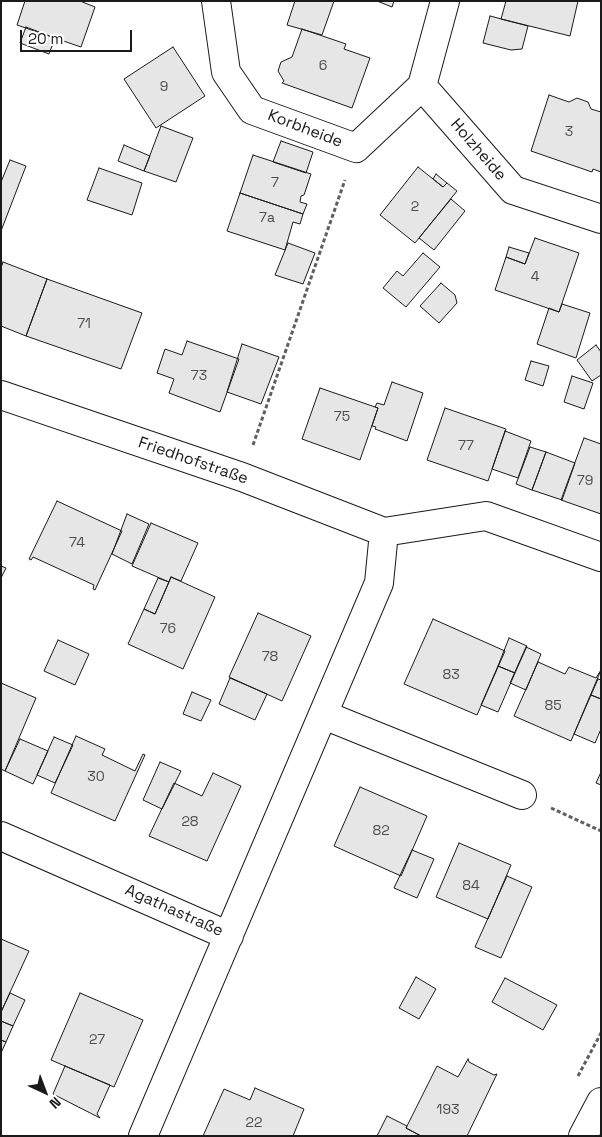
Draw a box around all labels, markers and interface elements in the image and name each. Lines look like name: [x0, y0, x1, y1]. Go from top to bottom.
scale bar: [22, 20, 135, 52]
text: 20 m: [28, 29, 63, 48]
house number: 6: [319, 58, 327, 74]
house number: 9: [160, 79, 168, 95]
street label: Korbheide: [265, 106, 345, 152]
street label: Holzheide: [446, 115, 510, 185]
house number: 3: [565, 124, 573, 140]
house number: 7: [271, 175, 279, 191]
house number: 2: [411, 199, 419, 215]
house number: 7a: [259, 210, 275, 226]
house number: 4: [531, 269, 539, 285]
house number: 71: [77, 316, 91, 332]
house number: 73: [191, 368, 207, 384]
house number: 75: [334, 409, 350, 425]
street label: Friedhofstraße: [136, 433, 250, 489]
house number: 77: [458, 438, 474, 454]
house number: 79: [577, 473, 593, 489]
house number: 74: [69, 535, 85, 551]
house number: 76: [160, 621, 176, 637]
house number: 78: [262, 649, 278, 665]
house number: 83: [442, 667, 460, 683]
house number: 85: [544, 698, 562, 714]
house number: 30: [87, 769, 105, 785]
house number: 28: [181, 814, 199, 830]
house number: 82: [372, 823, 390, 839]
house number: 84: [462, 878, 480, 894]
street label: Agathastraße: [122, 881, 226, 941]
house number: 27: [89, 1032, 105, 1048]
north arrow: [20, 1067, 70, 1117]
text: N: [46, 1093, 65, 1113]
house number: 193: [437, 1102, 459, 1118]
house number: 22: [246, 1115, 262, 1131]

